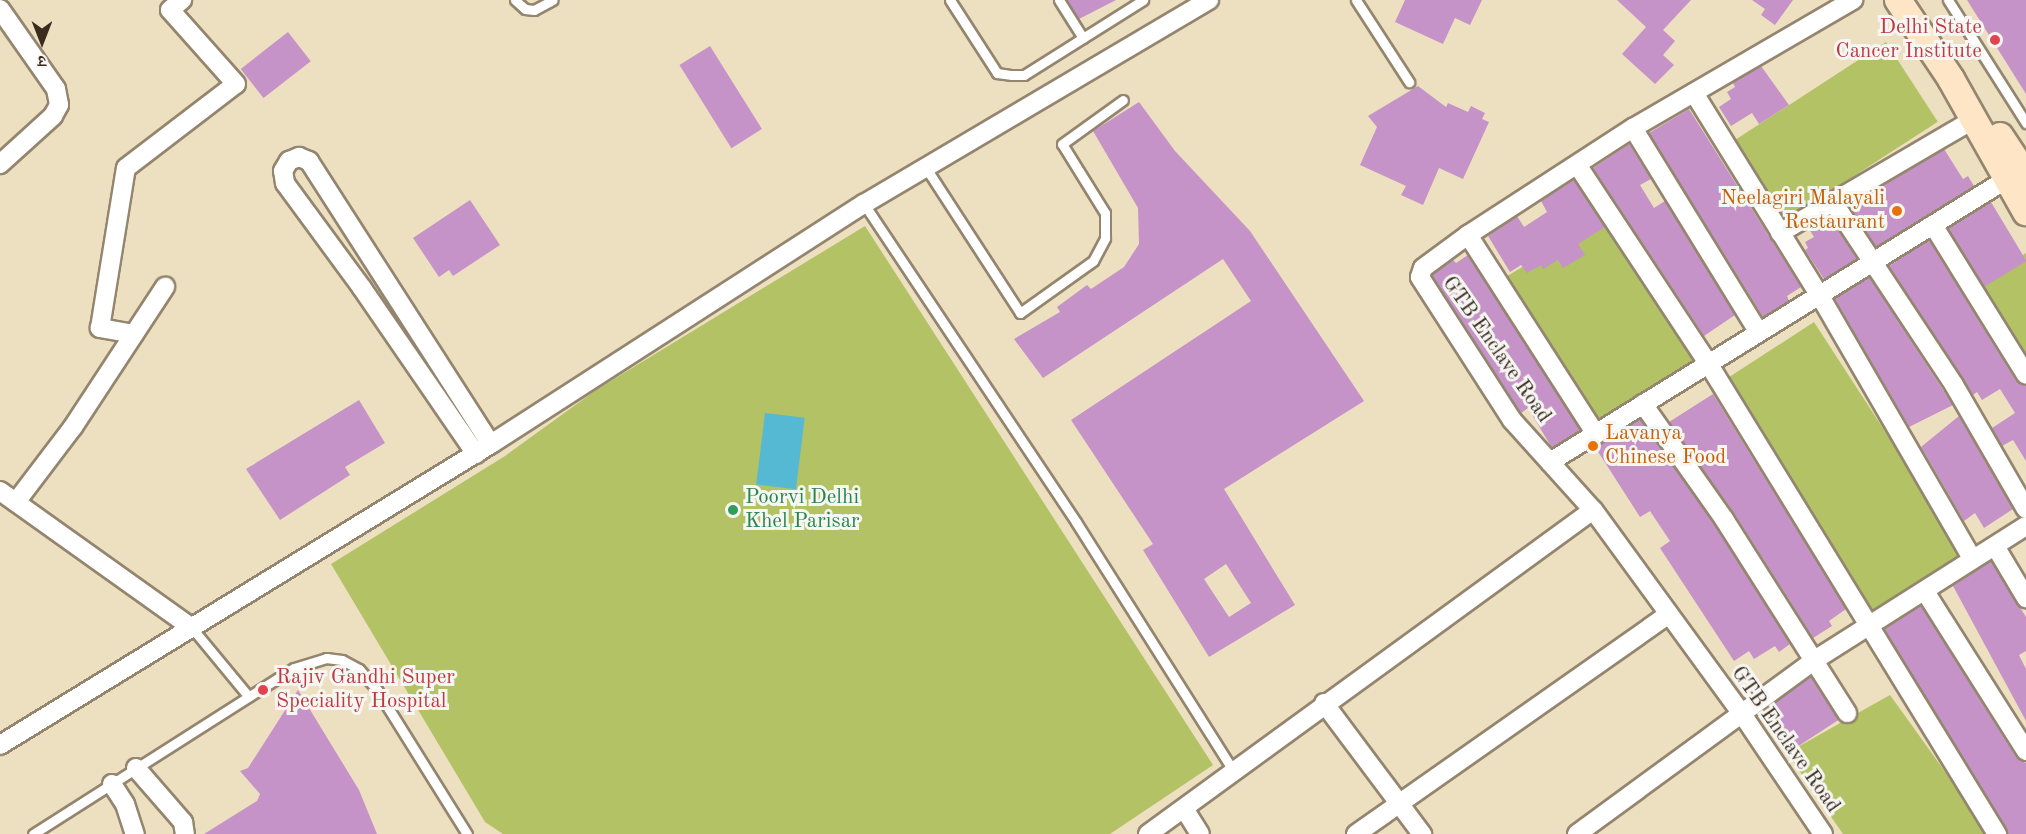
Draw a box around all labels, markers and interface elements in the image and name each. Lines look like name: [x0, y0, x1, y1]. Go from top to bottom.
north arrow: [12, 12, 72, 72]
place label: Delhi State Cancer Institute: [1836, 15, 1982, 65]
marker: Delhi State Cancer Institute: [1986, 31, 2004, 49]
text: उ: [38, 52, 46, 68]
place label: Neelagiri Malayali Restaurant: [1720, 186, 1885, 236]
marker: Neelagiri Malayali Restaurant: [1890, 204, 1904, 218]
street label: GTB Enclave Road: [1436, 272, 1556, 428]
place label: Lavanya Chinese Food: [1605, 421, 1726, 471]
marker: Lavanya Chinese Food: [1586, 439, 1600, 453]
place label: Poorvi Delhi Khel Parisar: [745, 485, 860, 535]
marker: Poorvi Delhi Khel Parisar: [726, 503, 740, 517]
street label: GTB Enclave Road: [1725, 662, 1845, 818]
place label: Rajiv Gandhi Super Speciality Hospital: [276, 665, 455, 715]
marker: Rajiv Gandhi Super Speciality Hospital: [254, 681, 272, 699]

